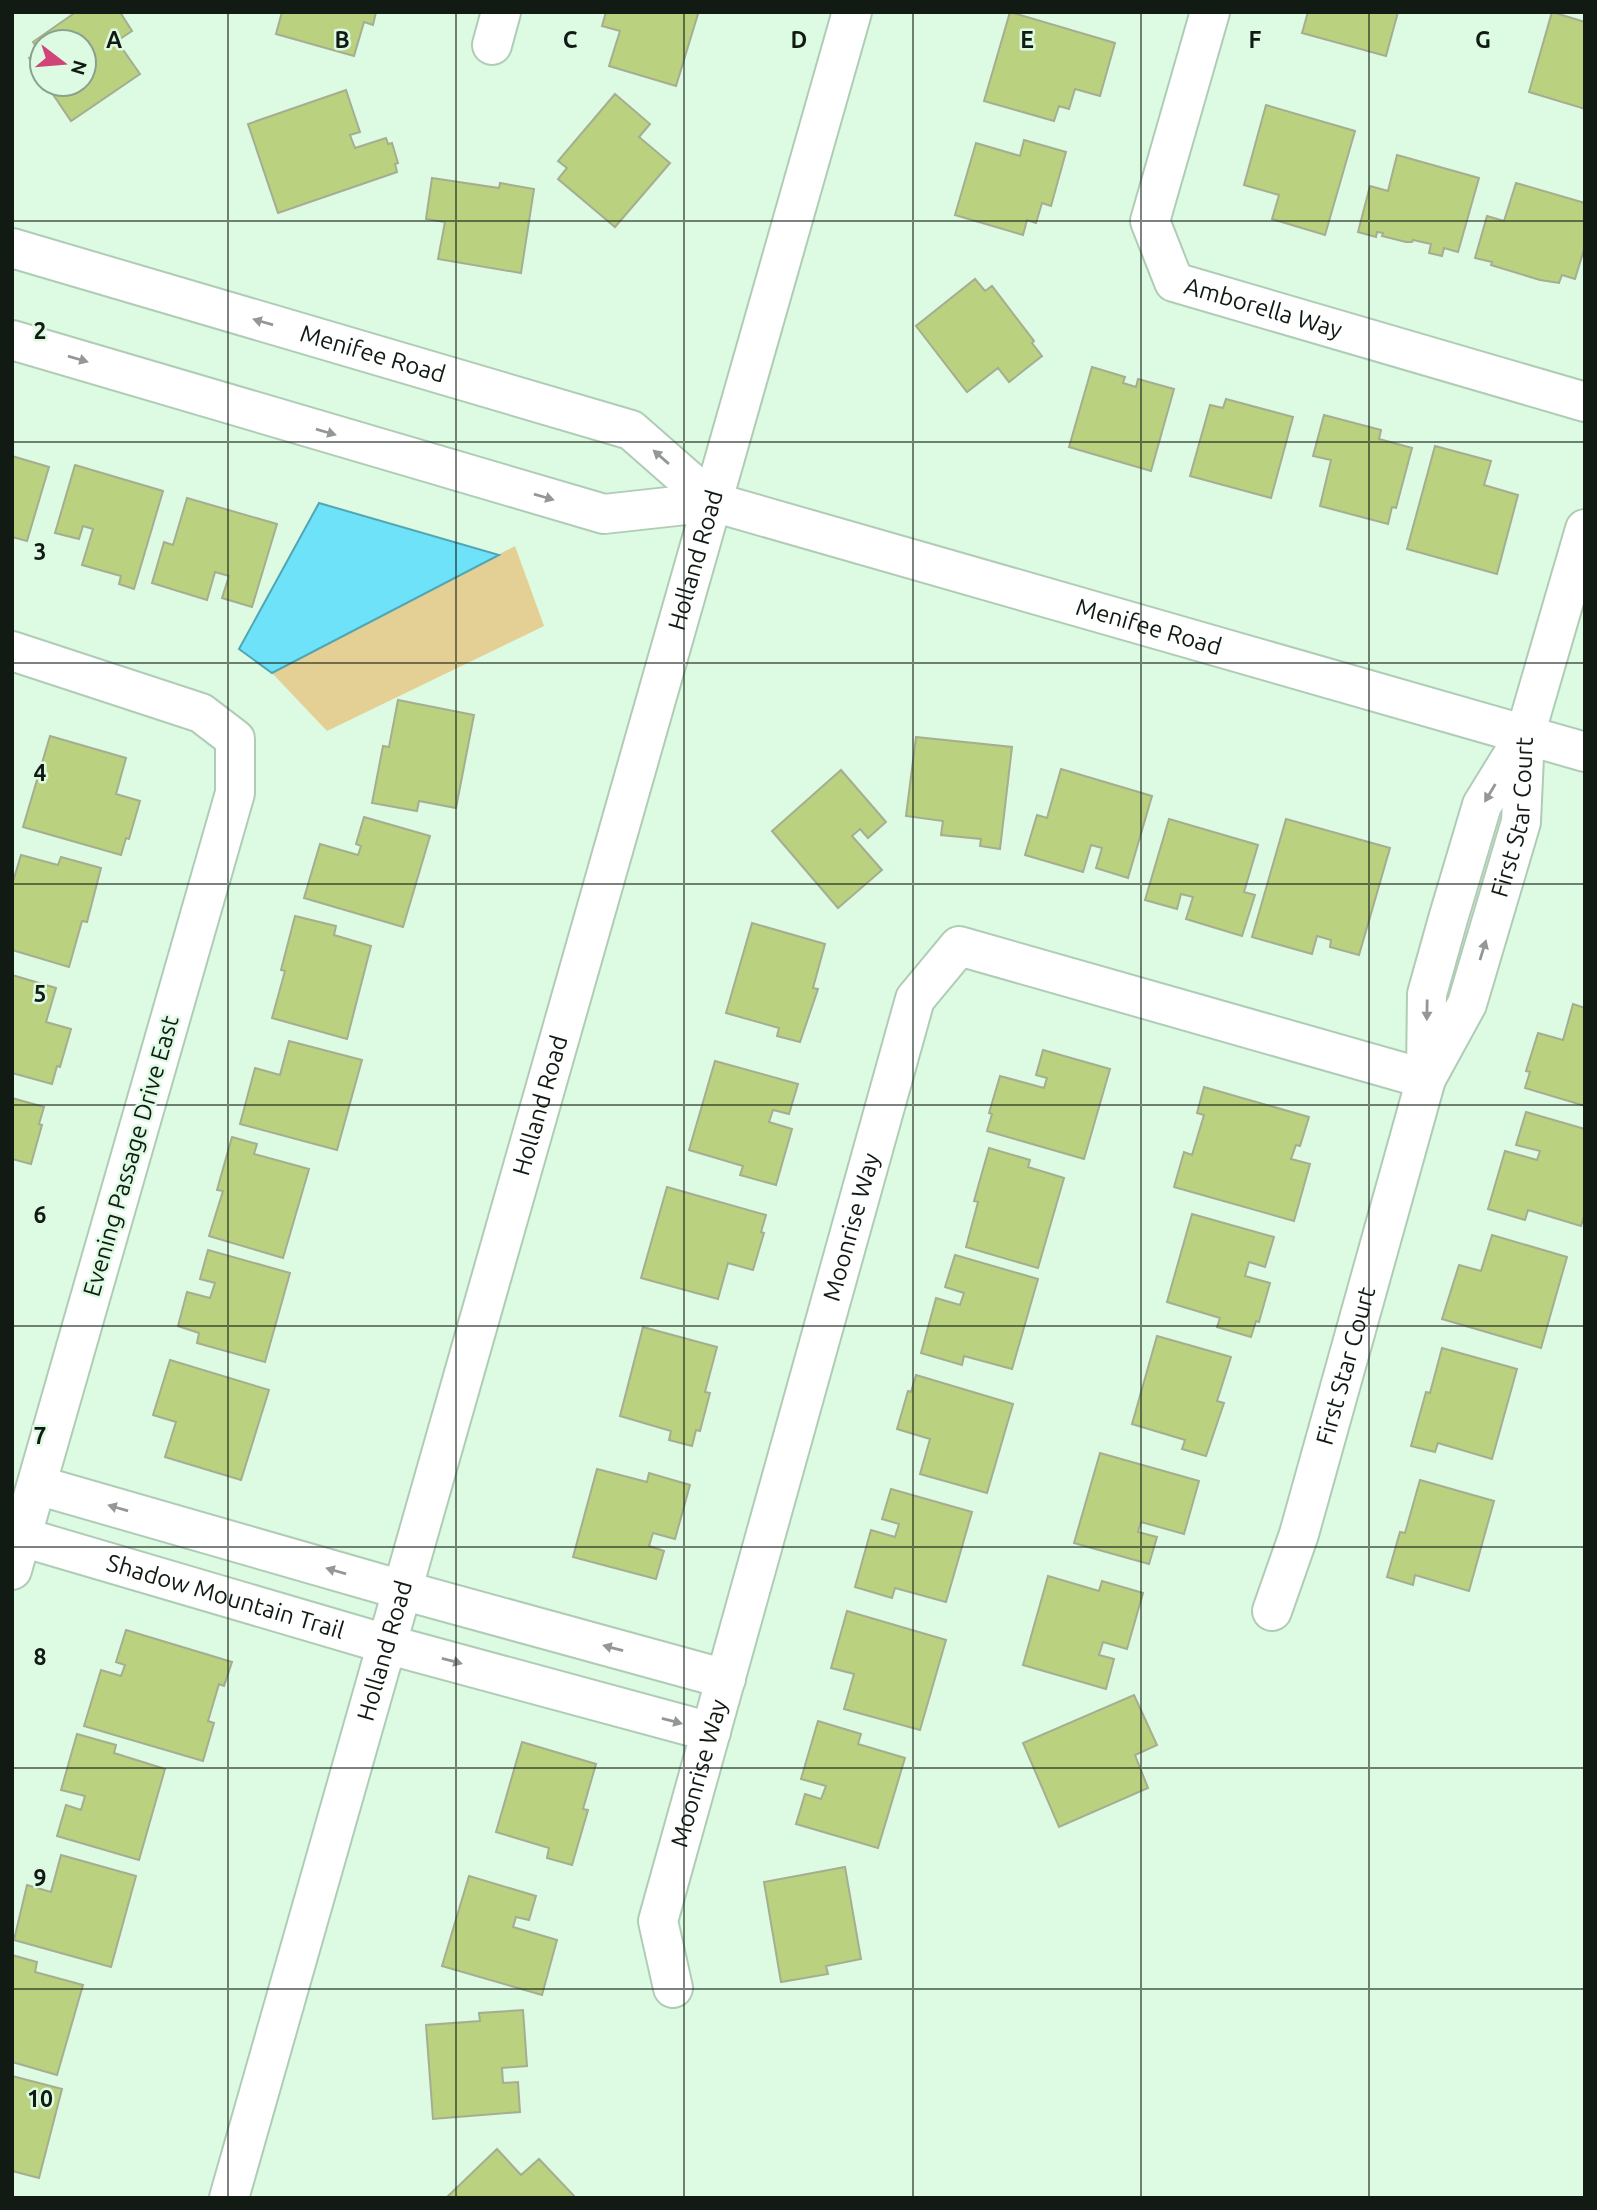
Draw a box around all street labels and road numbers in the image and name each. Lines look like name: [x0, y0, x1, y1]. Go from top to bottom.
street label: Amborella Way: [1181, 272, 1346, 343]
street label: Menifee Road: [297, 319, 449, 388]
street label: Holland Road: [663, 487, 728, 633]
street label: Menifee Road: [1073, 593, 1225, 660]
street label: First Star Court: [1485, 736, 1538, 900]
street label: Evening Passage Drive East: [77, 1012, 184, 1299]
street label: Holland Road: [507, 1032, 573, 1178]
street label: Moonrise Way: [817, 1150, 885, 1304]
street label: First Star Court: [1311, 1283, 1380, 1448]
street label: Shadow Mountain Trail: [104, 1549, 347, 1644]
street label: Holland Road: [352, 1578, 417, 1724]
street label: Moonrise Way: [665, 1696, 732, 1850]

